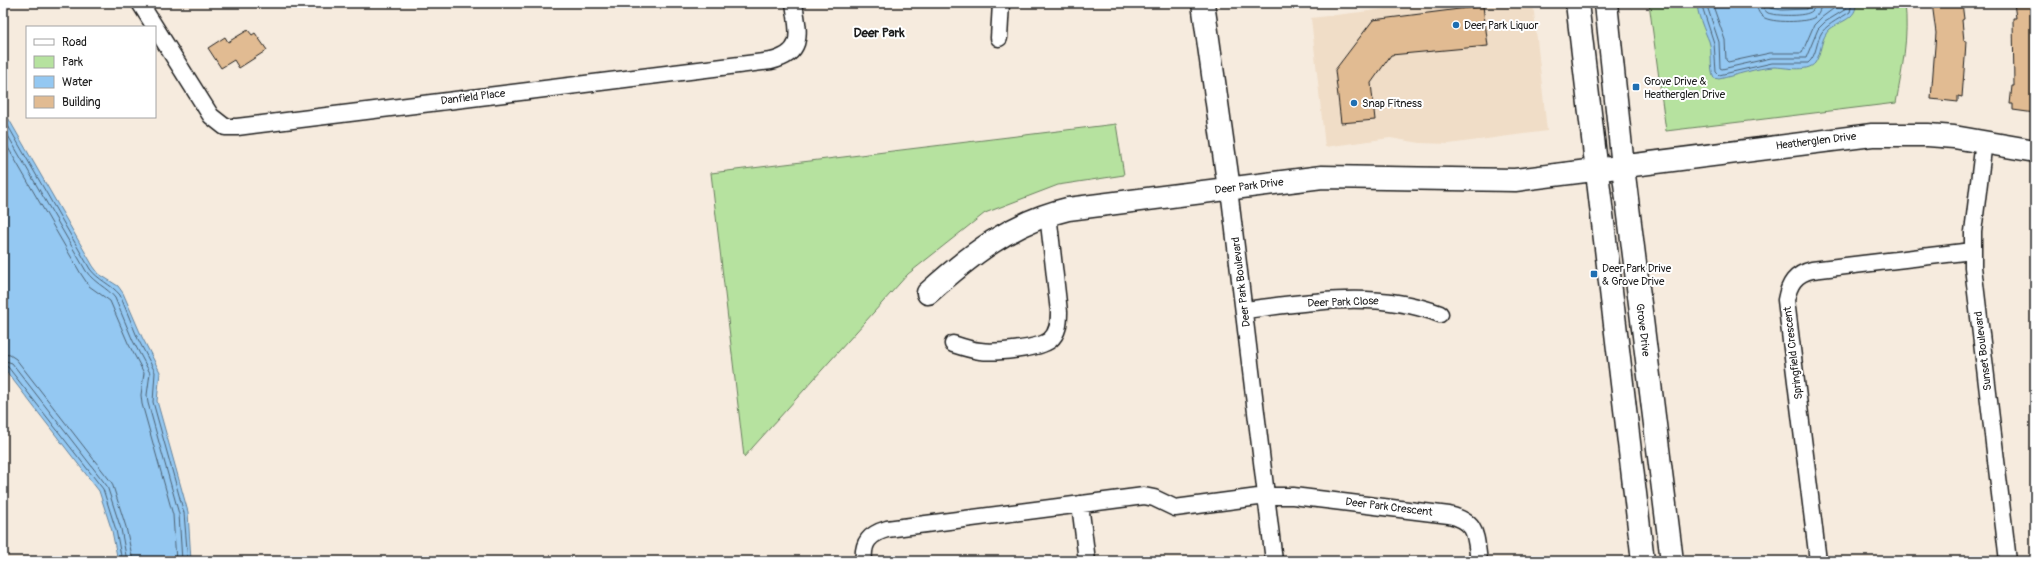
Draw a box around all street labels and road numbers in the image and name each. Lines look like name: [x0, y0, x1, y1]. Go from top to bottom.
street label: Danfield Place: [440, 87, 507, 107]
street label: Heatherglen Drive: [1775, 130, 1858, 152]
street label: Deer Park Drive: [1214, 175, 1285, 197]
street label: Deer Park Boulevard: [1229, 236, 1253, 328]
street label: Deer Park Close: [1307, 294, 1379, 310]
street label: Grove Drive: [1633, 303, 1653, 358]
street label: Springfield Crescent: [1781, 305, 1805, 400]
street label: Sunset Boulevard: [1972, 311, 1994, 391]
street label: Deer Park Crescent: [1345, 495, 1434, 519]

